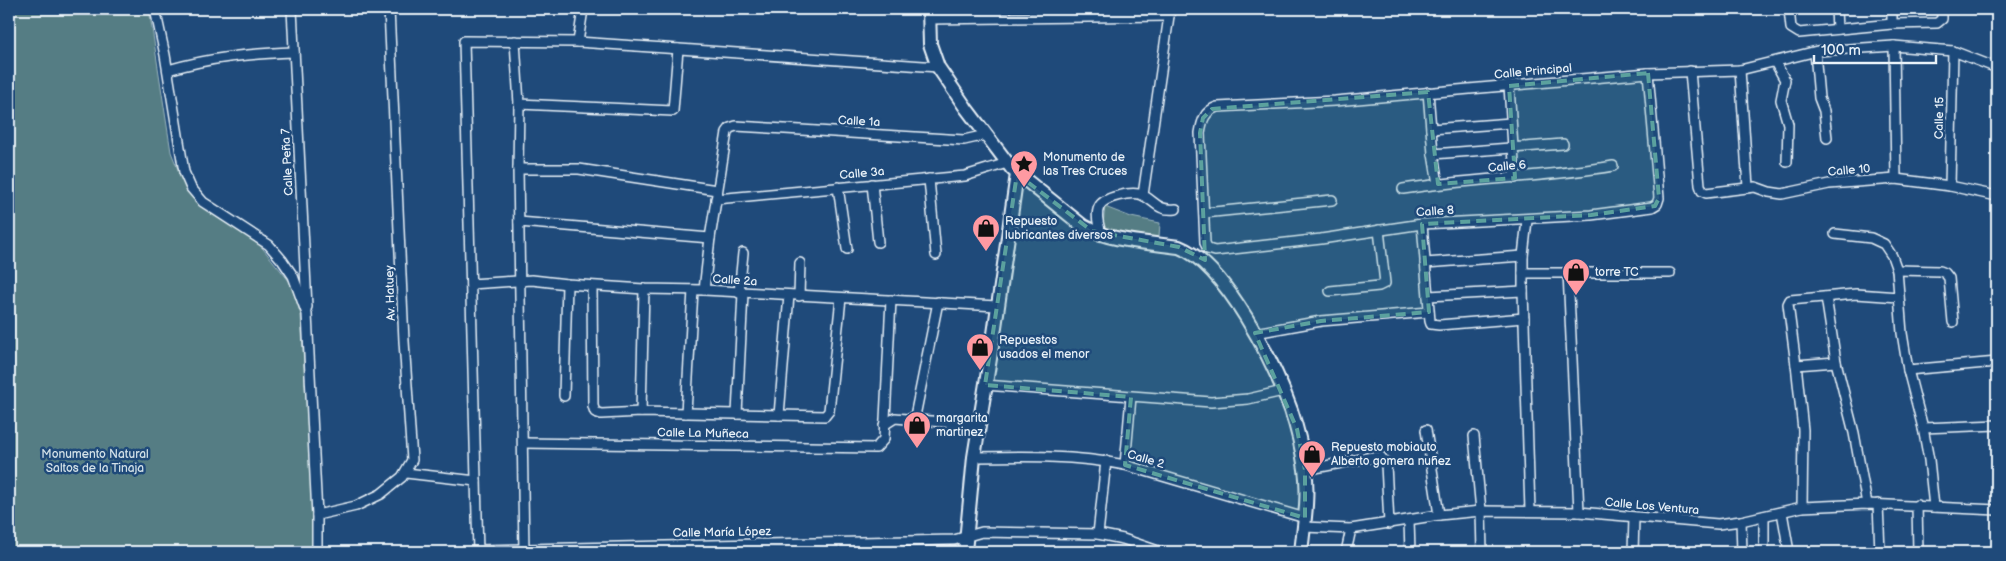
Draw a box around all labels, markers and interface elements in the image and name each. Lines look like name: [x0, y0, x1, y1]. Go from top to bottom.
scale bar: [1814, 32, 1936, 64]
text: 100 m: [1821, 41, 1861, 60]
street label: Calle Principal: [1494, 61, 1573, 82]
street label: Calle 15: [1932, 97, 1947, 139]
street label: Calle 1a: [837, 113, 881, 130]
street label: Calle Peña 7: [278, 128, 297, 196]
place icon: Monumento de las Tres Cruces: [1009, 149, 1039, 188]
place label: Monumento de las Tres Cruces: [1043, 150, 1127, 179]
street label: Calle 6: [1487, 157, 1527, 176]
street label: Calle 10: [1827, 161, 1871, 180]
street label: Calle 3a: [839, 164, 885, 183]
street label: Calle 8: [1416, 203, 1454, 220]
shop icon: Repuesto lubricantes diversos: [971, 213, 1001, 252]
place label: Repuesto lubricantes diversos: [1005, 214, 1113, 243]
shop icon: torre TC: [1561, 257, 1591, 296]
street label: Av. Hatuey: [382, 264, 399, 321]
place label: torre TC: [1595, 265, 1639, 280]
street label: Calle 2a: [712, 271, 758, 290]
shop icon: Repuestos usados el menor: [965, 332, 995, 371]
place label: Repuestos usados el menor: [999, 333, 1090, 362]
shop icon: margarita martinez: [902, 410, 932, 449]
place label: margarita martinez: [936, 411, 988, 440]
street label: Calle La Muñeca: [657, 425, 749, 442]
shop icon: Repuesto mobiauto Alberto gomera nuñez: [1297, 439, 1327, 478]
place label: Repuesto mobiauto Alberto gomera nuñez: [1331, 440, 1451, 469]
park label: Monumento Natural Saltos de la Tinaja: [41, 447, 149, 476]
street label: Calle 2: [1126, 447, 1166, 472]
street label: Calle Los Ventura: [1604, 495, 1700, 518]
street label: Calle María López: [673, 524, 772, 541]

